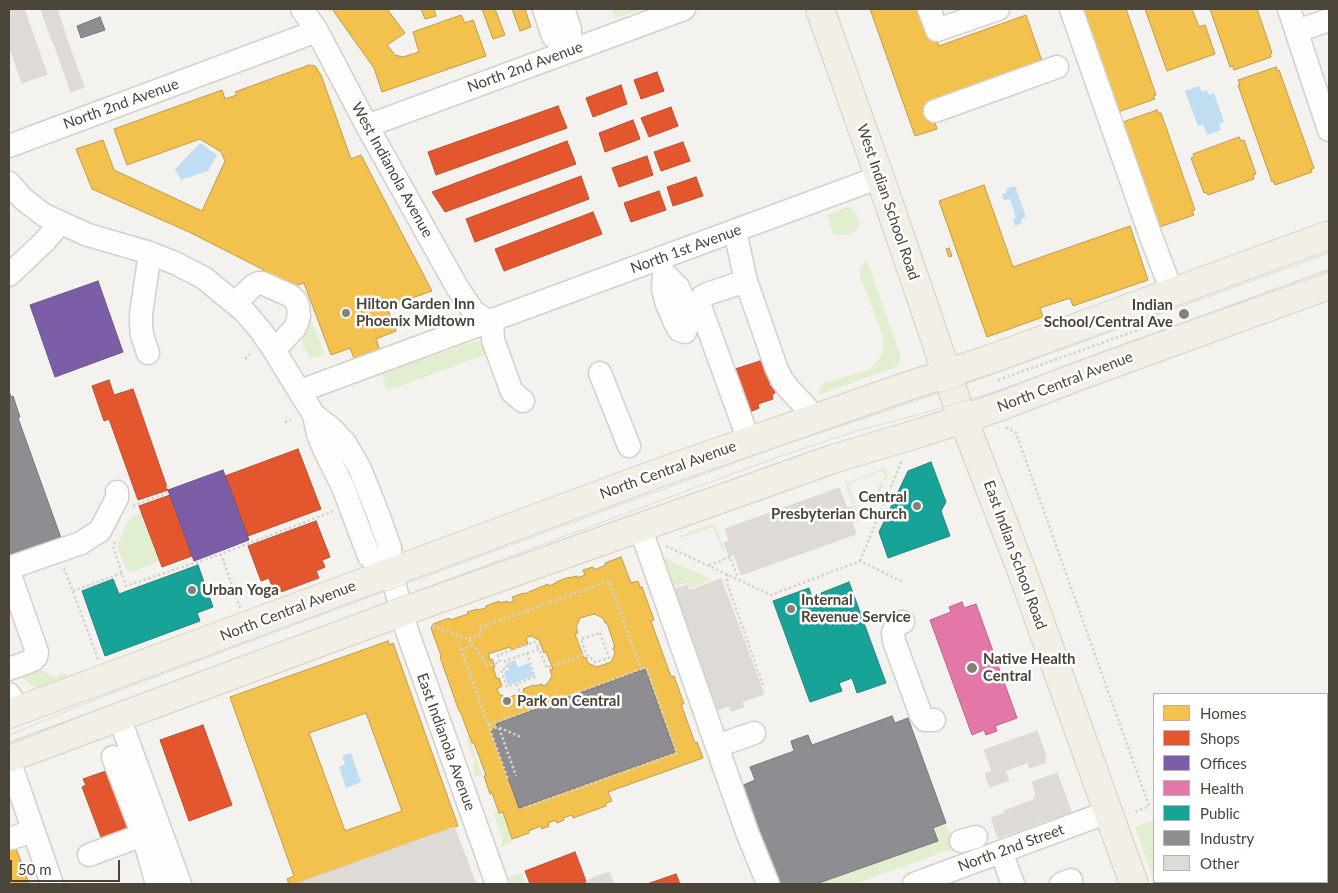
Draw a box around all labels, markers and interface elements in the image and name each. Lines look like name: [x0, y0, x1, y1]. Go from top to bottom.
street label: North 2nd Avenue: [465, 38, 585, 96]
street label: North 2nd Avenue: [61, 75, 181, 133]
street label: West Indianola Avenue: [347, 99, 437, 241]
street label: West Indian School Road: [853, 122, 923, 282]
street label: North 1st Avenue: [628, 221, 744, 277]
place label: Hilton Garden Inn Phoenix Midtown: [356, 295, 475, 330]
place label: Indian School/Central Ave: [1044, 296, 1173, 331]
marker: Hilton Garden Inn Phoenix Midtown: [340, 307, 352, 319]
marker: Indian School/Central Ave: [1177, 307, 1191, 321]
street label: North Central Avenue: [995, 348, 1135, 416]
street label: North Central Avenue: [597, 437, 739, 503]
street label: East Indian School Road: [980, 478, 1050, 632]
place label: Central Presbyterian Church: [771, 488, 907, 523]
marker: Central Presbyterian Church: [911, 500, 923, 512]
street label: North Central Avenue: [218, 577, 358, 645]
place label: Urban Yoga: [202, 581, 279, 599]
marker: Urban Yoga: [186, 584, 198, 596]
place label: Internal Revenue Service: [801, 591, 911, 626]
marker: Internal Revenue Service: [785, 603, 797, 615]
place label: Native Health Central: [983, 650, 1076, 685]
marker: Native Health Central: [965, 661, 979, 675]
street label: East Indianola Avenue: [413, 671, 479, 813]
place label: Park on Central: [517, 692, 620, 710]
legend: [1153, 693, 1328, 883]
marker: Park on Central: [501, 695, 513, 707]
text: Homes: [1200, 704, 1246, 722]
text: Shops: [1200, 729, 1240, 747]
text: Offices: [1200, 754, 1247, 772]
text: Health: [1200, 779, 1244, 797]
text: Public: [1200, 804, 1240, 822]
street label: North 2nd Street: [955, 820, 1067, 876]
text: Industry: [1200, 829, 1254, 847]
scale bar: [12, 850, 122, 882]
text: Other: [1200, 854, 1239, 872]
text: 50 m: [18, 860, 52, 878]

